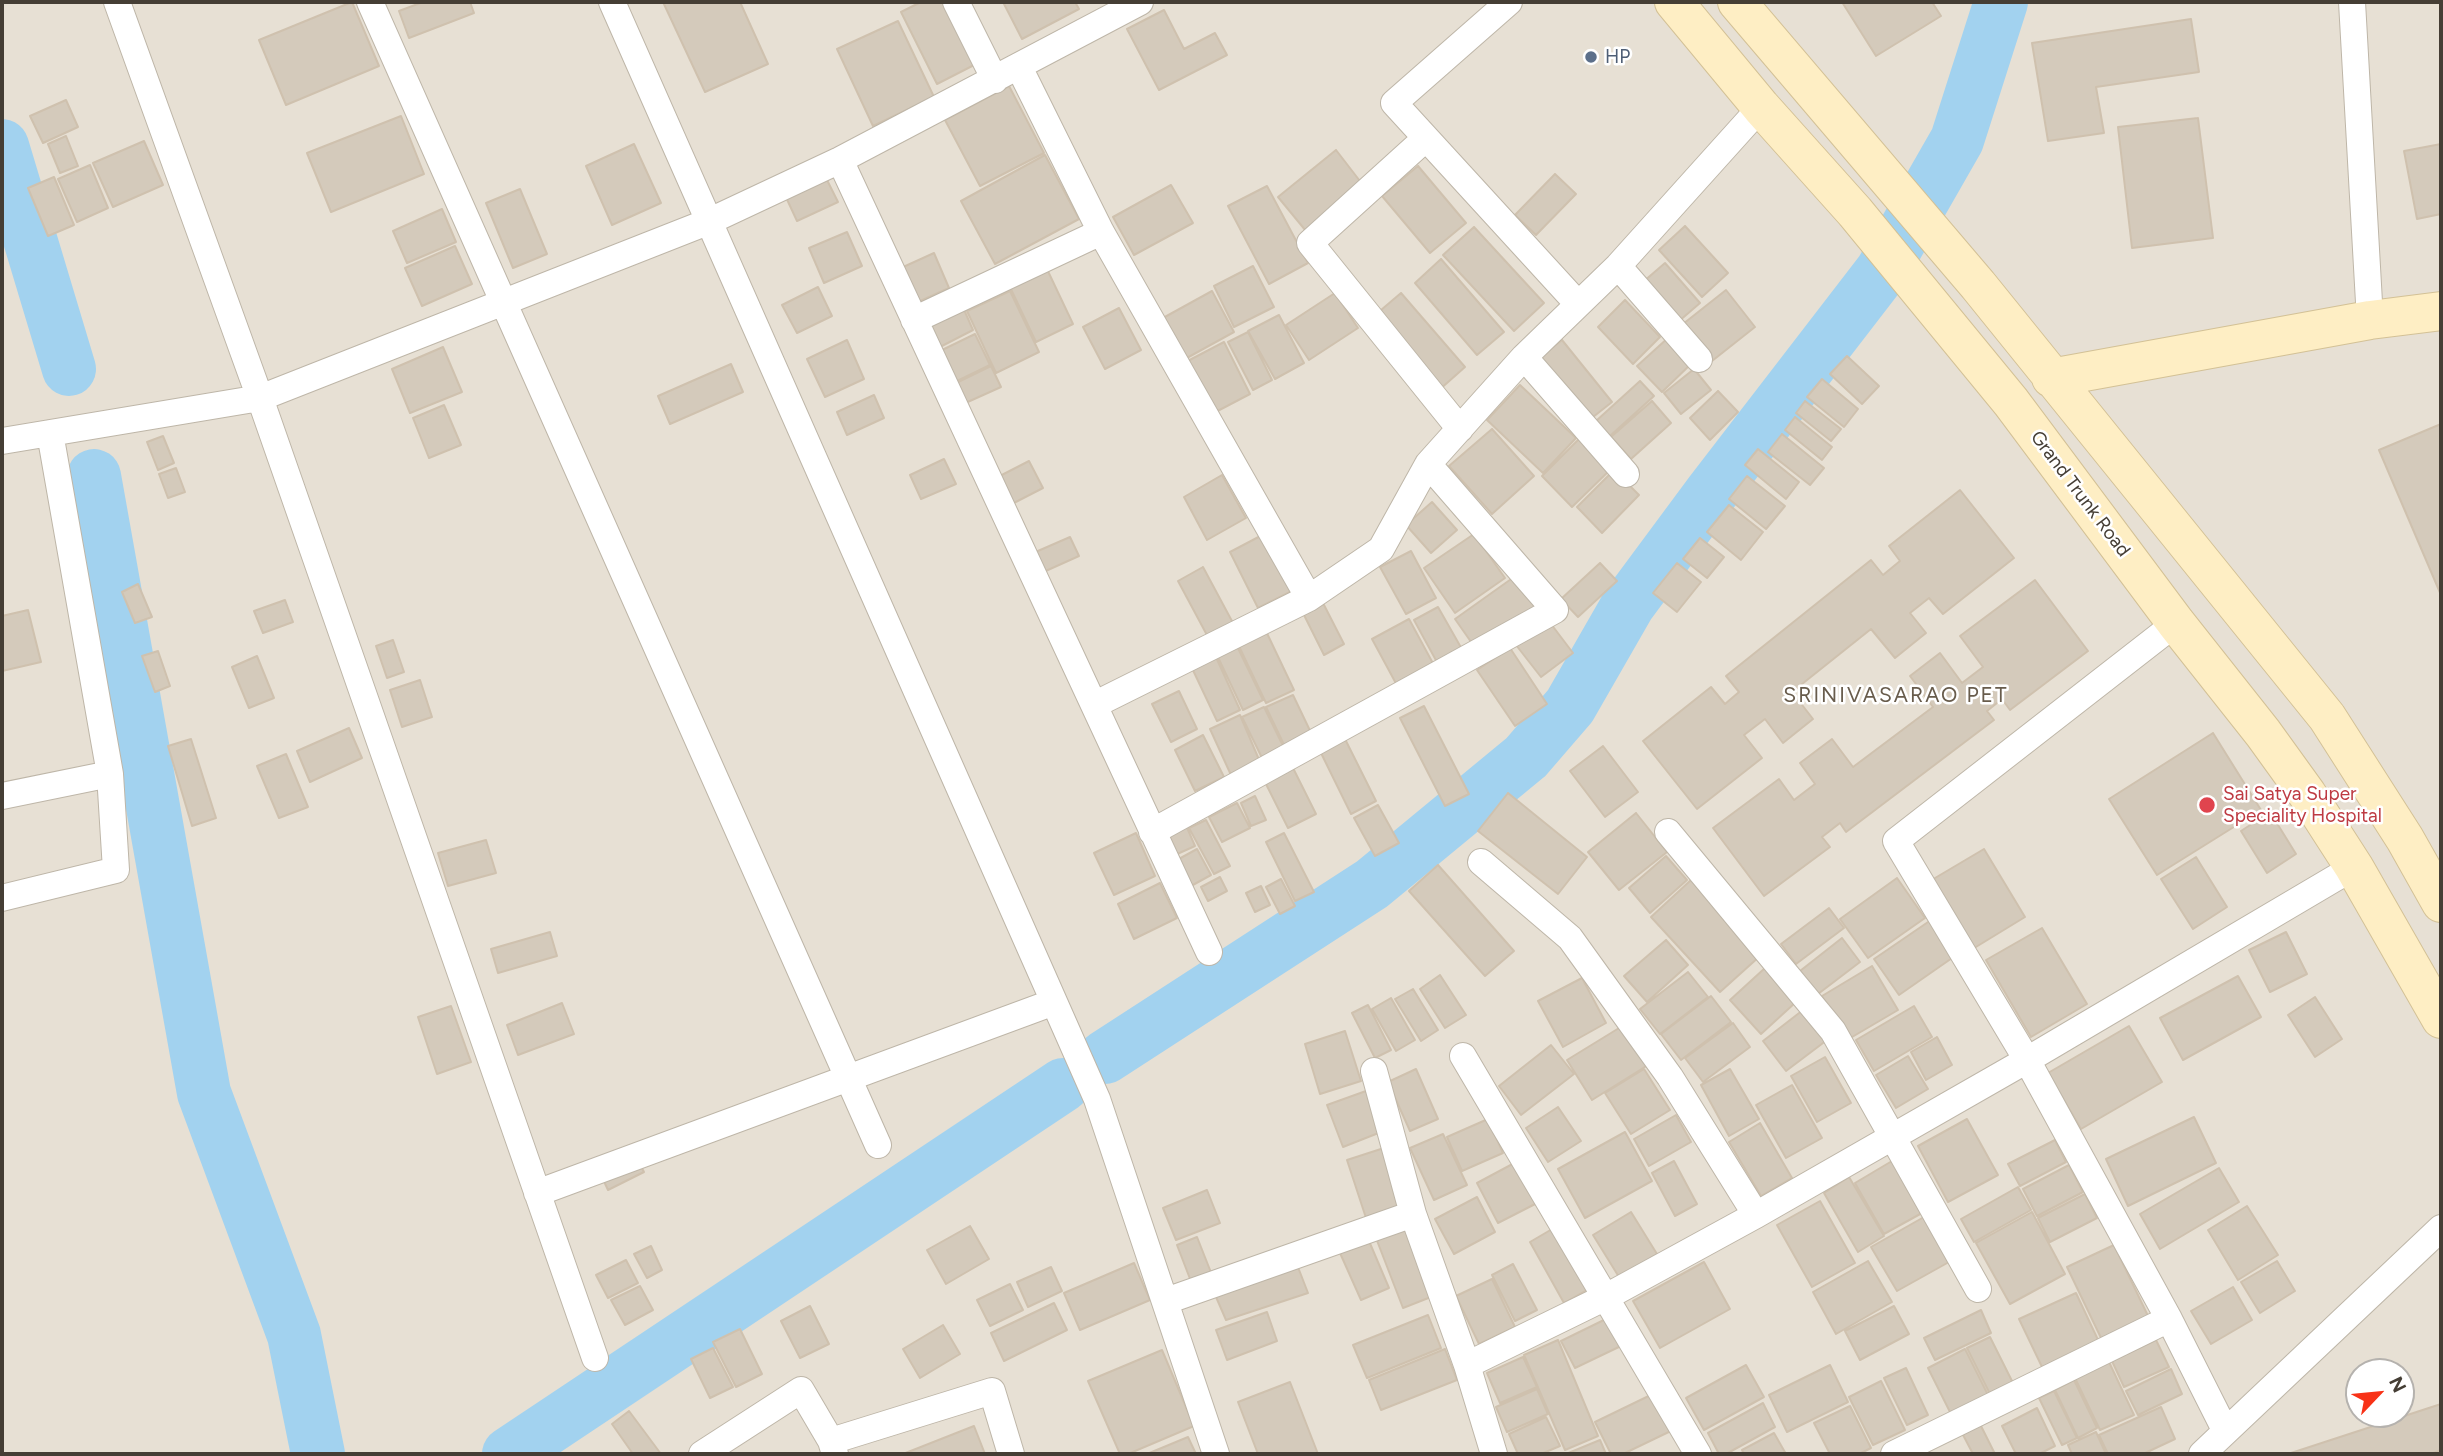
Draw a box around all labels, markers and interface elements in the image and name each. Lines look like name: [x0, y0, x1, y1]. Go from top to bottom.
place label: HP: [1605, 46, 1630, 68]
marker: HP: [1583, 49, 1599, 65]
street label: Grand Trunk Road: [2025, 427, 2135, 561]
district label: SRINIVASARAO PET: [1785, 683, 2007, 709]
place label: Sai Satya Super Speciality Hospital: [2223, 783, 2382, 827]
marker: Sai Satya Super Speciality Hospital: [2197, 795, 2217, 815]
north arrow: [2345, 1358, 2415, 1428]
text: N: [2384, 1373, 2411, 1396]

